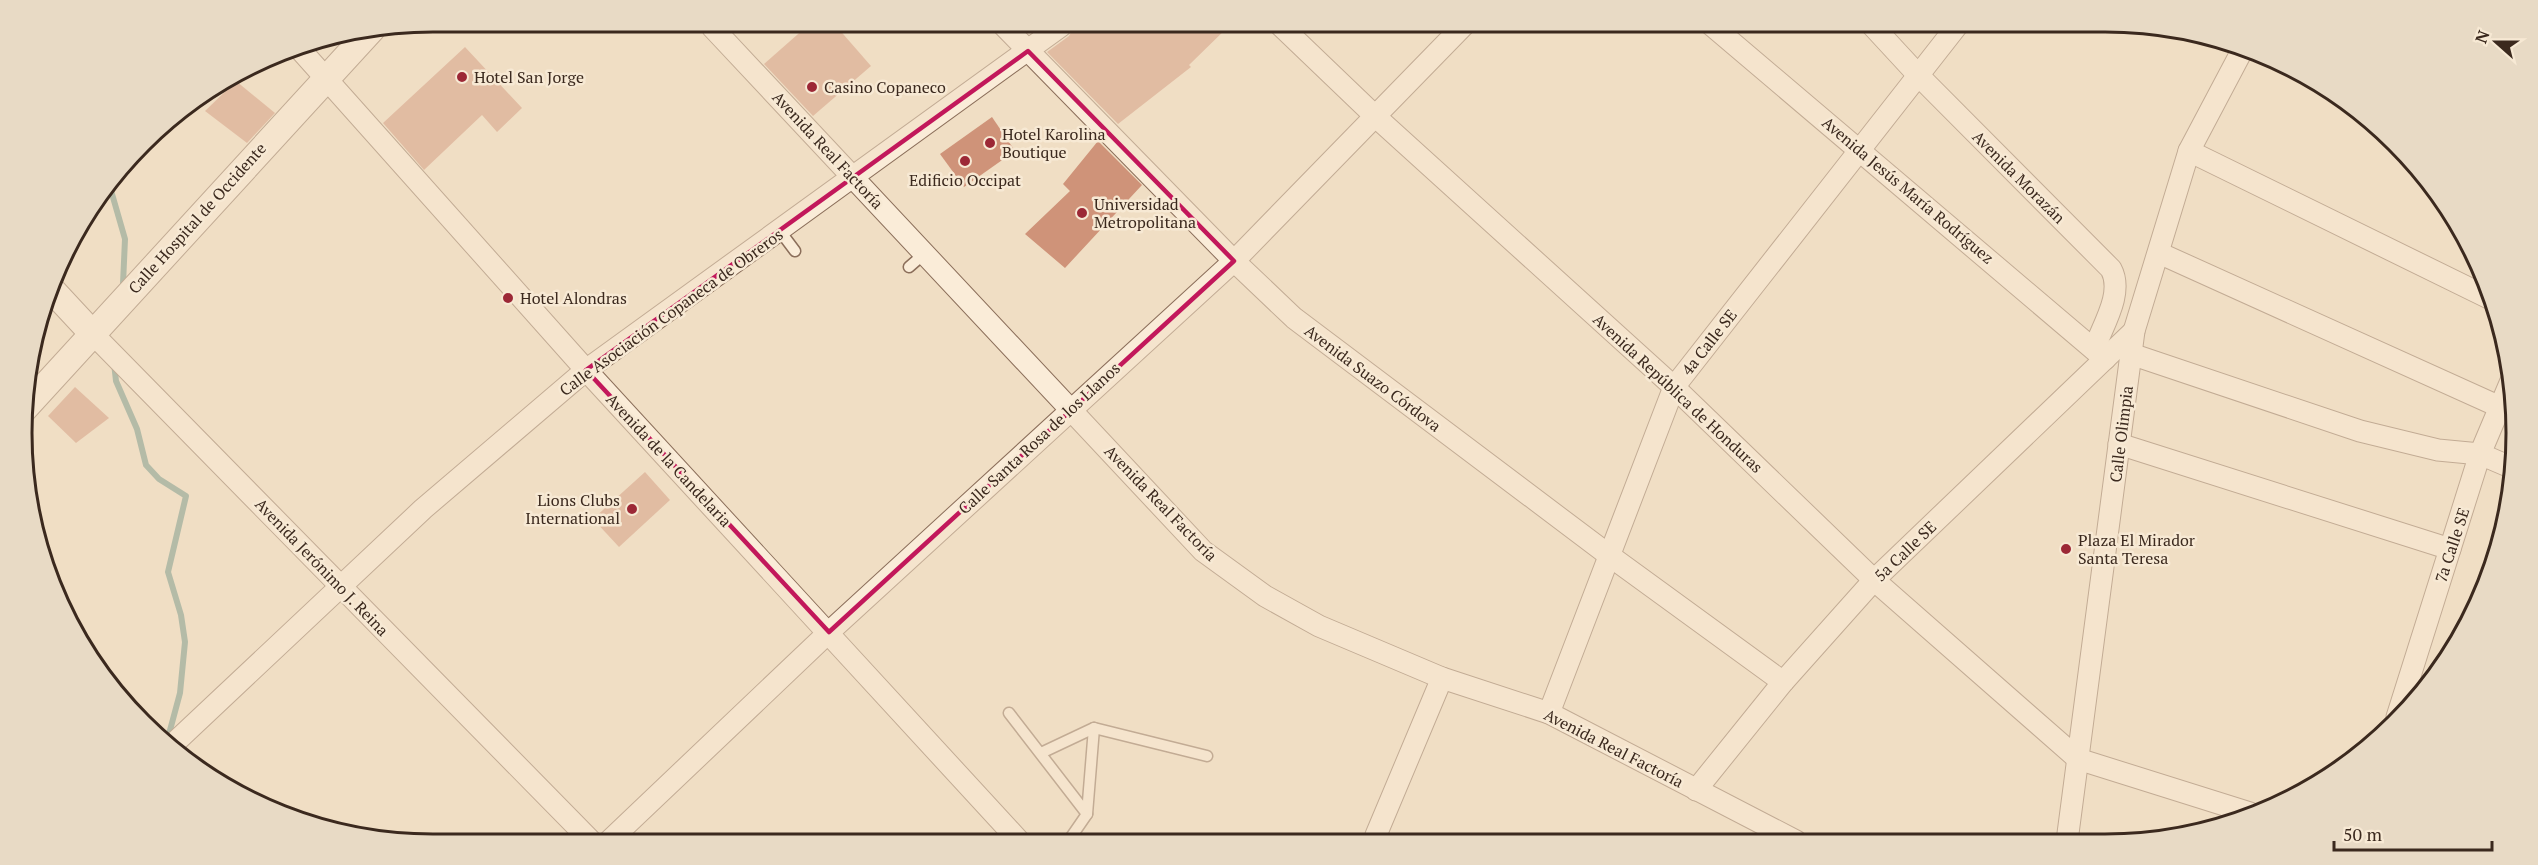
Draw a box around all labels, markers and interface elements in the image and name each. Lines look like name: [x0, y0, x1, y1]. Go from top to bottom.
north arrow: [2466, 12, 2526, 72]
text: N: [2470, 27, 2494, 46]
place label: Hotel San Jorge: [474, 66, 584, 88]
marker: Hotel San Jorge: [455, 70, 469, 84]
place label: Casino Copaneco: [824, 76, 946, 98]
marker: Casino Copaneco: [805, 80, 819, 94]
street label: Avenida Real Factoría: [768, 86, 888, 214]
street label: Avenida Jesús María Rodríguez: [1817, 112, 1999, 268]
place label: Hotel Karolina Boutique: [1002, 123, 1106, 163]
street label: Avenida Morazán: [1968, 126, 2071, 229]
marker: Hotel Karolina Boutique: [983, 136, 997, 150]
street label: Calle Hospital de Occidente: [123, 138, 271, 298]
marker: Edificio Occipat: [958, 154, 972, 168]
place label: Edificio Occipat: [909, 169, 1021, 191]
place label: Universidad Metropolitana: [1094, 193, 1196, 233]
marker: Universidad Metropolitana: [1075, 206, 1089, 220]
street label: Calle Asociación Copaneca de Obreros: [555, 223, 787, 401]
place label: Hotel Alondras: [520, 287, 627, 309]
marker: Hotel Alondras: [501, 291, 515, 305]
street label: 4a Calle SE: [1676, 304, 1742, 380]
street label: Avenida República de Honduras: [1588, 308, 1768, 478]
street label: Avenida Suazo Córdova: [1300, 319, 1446, 437]
street label: Calle Santa Rosa de los Llanos: [953, 357, 1125, 519]
street label: Calle Olimpia: [2104, 384, 2138, 484]
street label: Avenida de la Candelaria: [601, 388, 737, 532]
street label: Avenida Real Factoría: [1100, 440, 1222, 566]
place label: Lions Clubs International: [525, 489, 620, 529]
street label: Avenida Jerónimo J. Reina: [250, 493, 394, 641]
marker: Lions Clubs International: [625, 502, 639, 516]
street label: 7a Calle SE: [2430, 505, 2474, 585]
street label: 5a Calle SE: [1869, 516, 1941, 586]
place label: Plaza El Mirador Santa Teresa: [2078, 529, 2196, 569]
marker: Plaza El Mirador Santa Teresa: [2059, 542, 2073, 556]
street label: Avenida Real Factoría: [1541, 703, 1687, 793]
scale bar: [2334, 814, 2492, 852]
text: 50 m: [2343, 822, 2383, 846]

